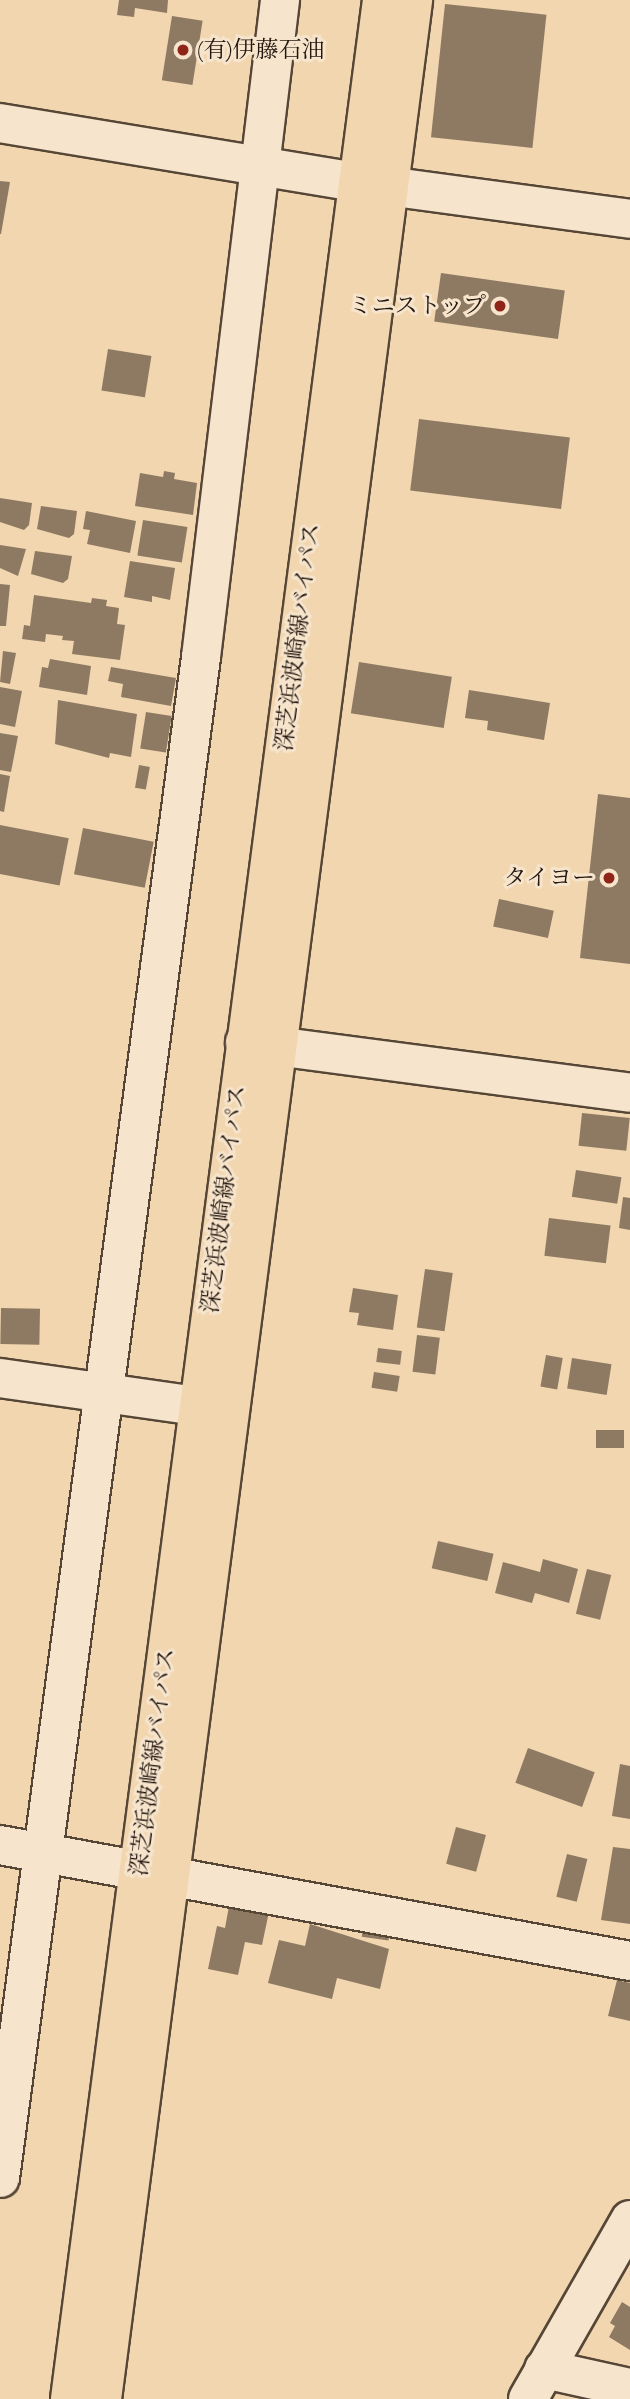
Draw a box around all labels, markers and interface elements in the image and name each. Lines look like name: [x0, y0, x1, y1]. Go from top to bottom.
place label: (有)伊藤石油: [197, 36, 325, 64]
marker: (有)伊藤石油: [175, 42, 191, 58]
place label: ミニストップ: [348, 292, 486, 320]
marker: ミニストップ: [492, 298, 508, 314]
street label: 深芝浜波崎線バイパス: [270, 521, 326, 753]
place label: タイヨー: [503, 864, 595, 892]
marker: タイヨー: [601, 870, 617, 886]
street label: 深芝浜波崎線バイパス: [196, 1083, 252, 1315]
street label: 深芝浜波崎線バイパス: [125, 1646, 181, 1878]

